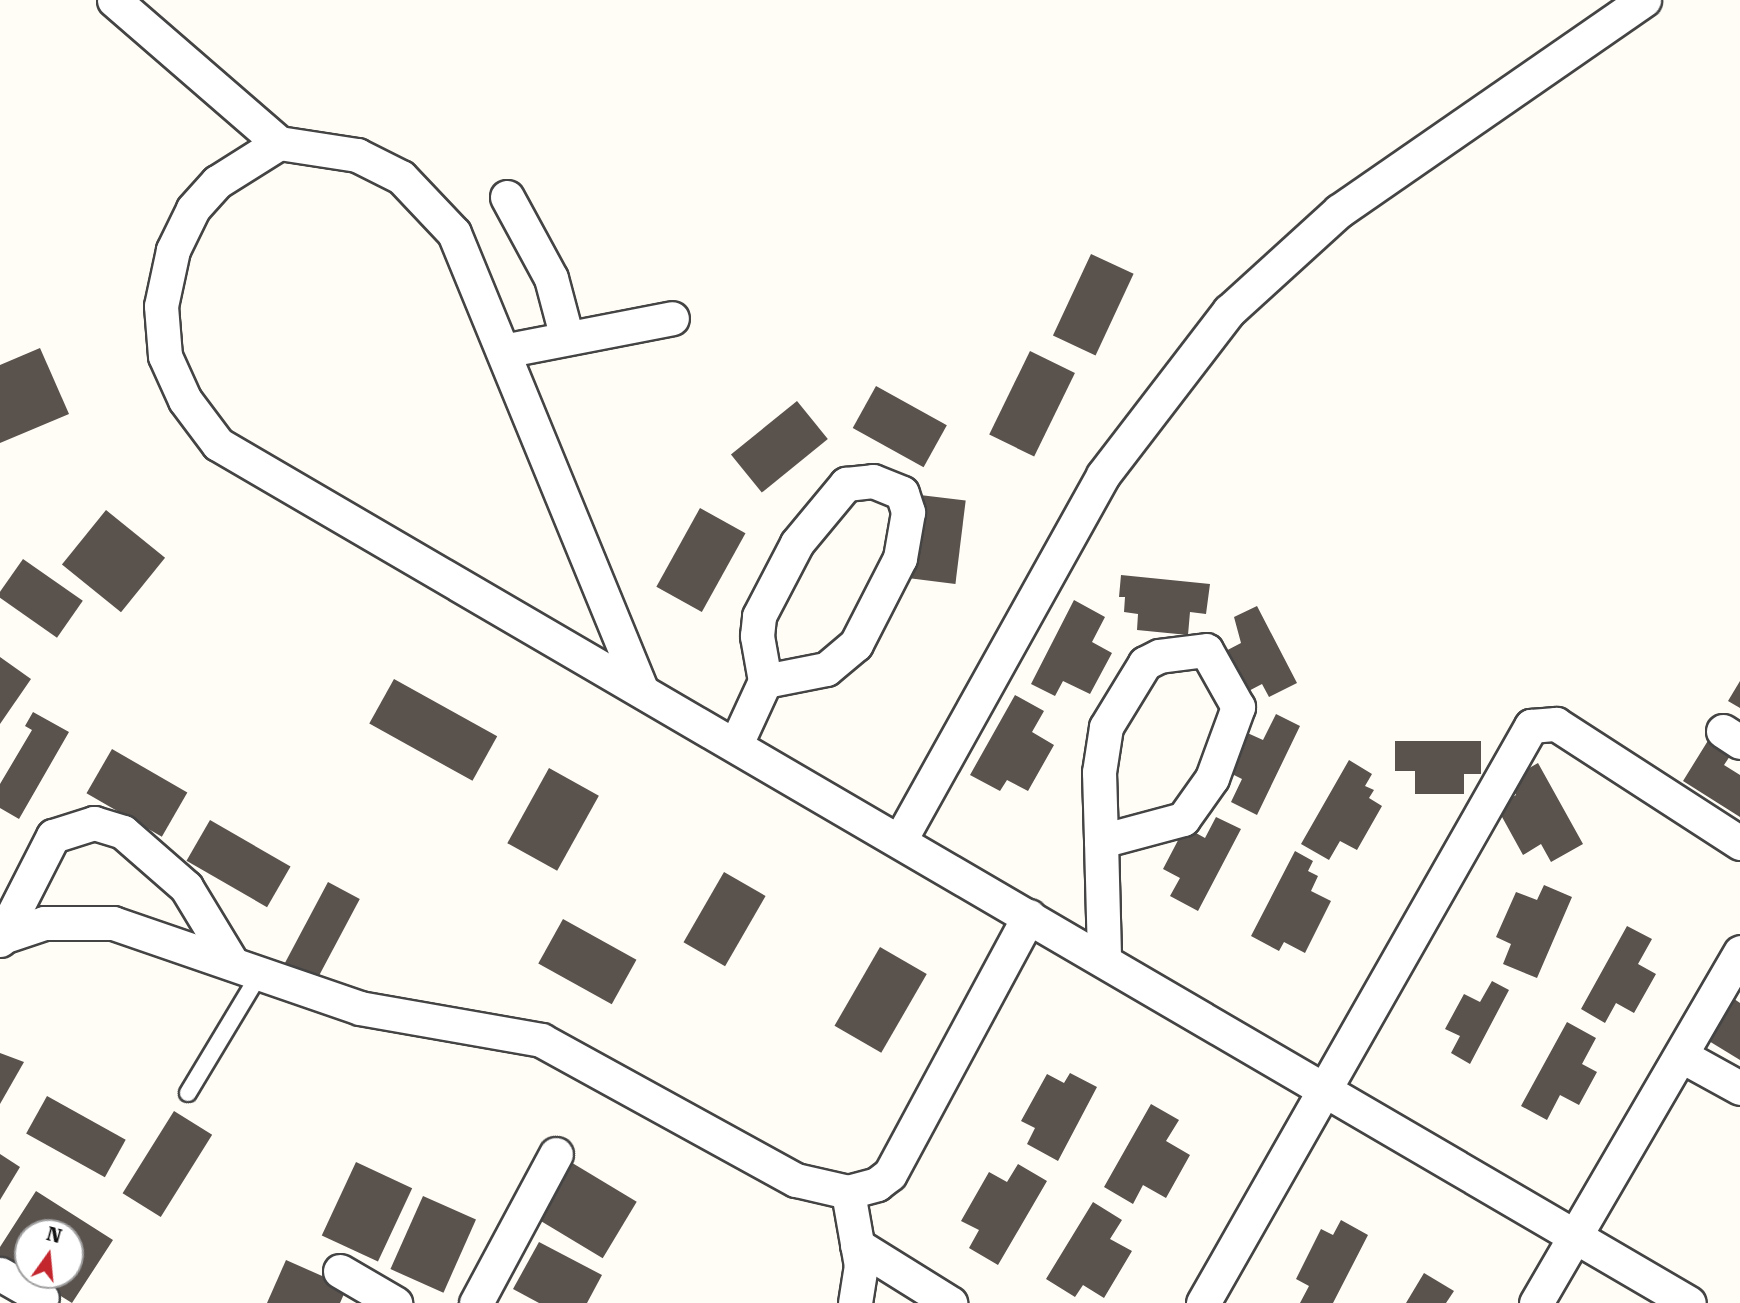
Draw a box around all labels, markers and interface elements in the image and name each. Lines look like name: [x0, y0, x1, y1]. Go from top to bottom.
north arrow: [14, 1219, 84, 1289]
text: N: [44, 1222, 64, 1248]

